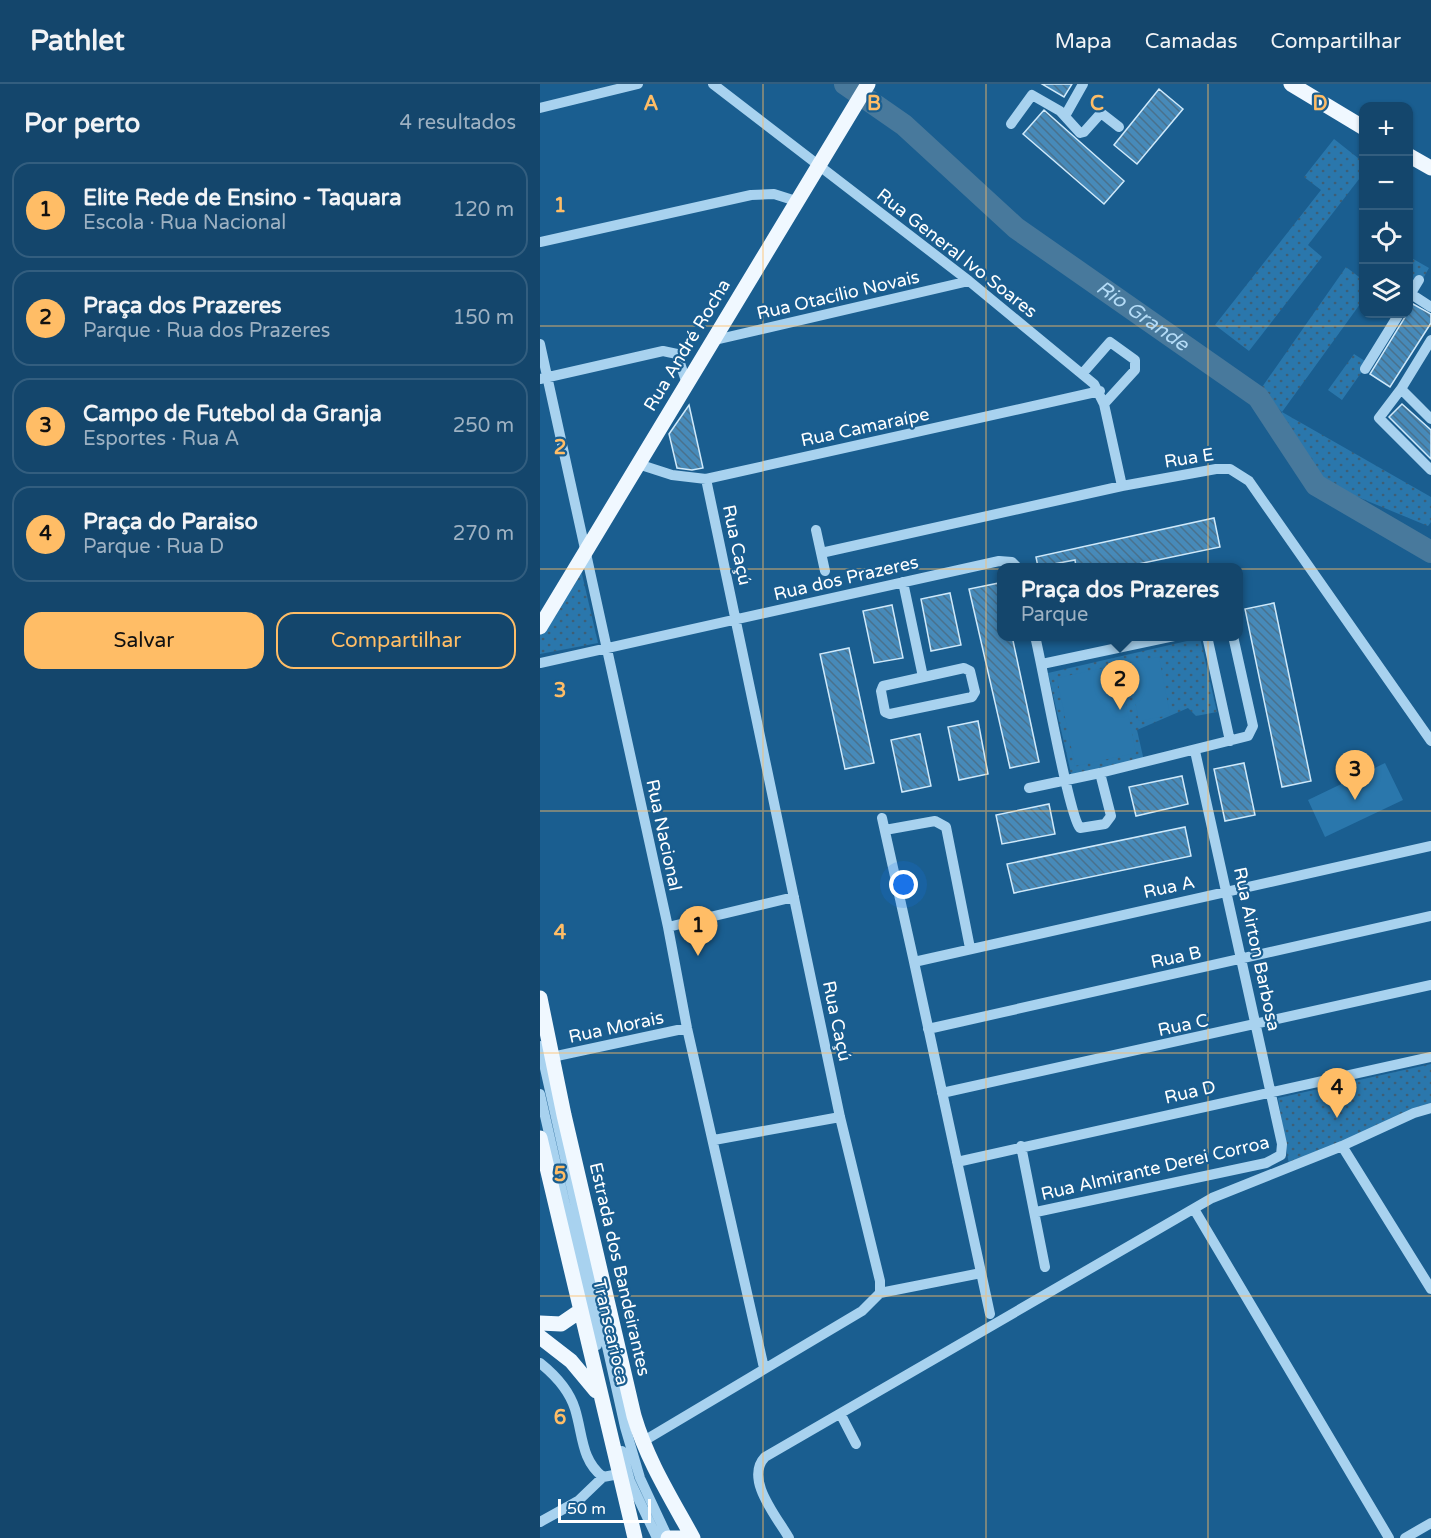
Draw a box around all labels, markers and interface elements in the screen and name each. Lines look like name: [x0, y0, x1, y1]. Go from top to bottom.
text: Pathlet: [30, 24, 125, 58]
text: Mapa: [1055, 29, 1112, 54]
text: Camadas: [1145, 29, 1237, 54]
text: Compartilhar: [1270, 29, 1401, 54]
text: A: [644, 92, 659, 116]
text: B: [867, 92, 881, 116]
text: C: [1090, 92, 1104, 116]
text: D: [1312, 92, 1328, 116]
map controls: [1359, 102, 1413, 318]
button: +: [1359, 102, 1413, 156]
text: Por perto: [24, 108, 140, 139]
text: 4 resultados: [400, 111, 516, 135]
button: −: [1359, 156, 1413, 210]
street label: Rua General Ivo Soares: [872, 184, 1042, 322]
text: Elite Rede de Ensino - Taquara: [83, 185, 402, 211]
text: 1: [554, 194, 566, 218]
text: 1: [39, 198, 52, 222]
text: 120 m: [453, 198, 514, 222]
button: locate: [1359, 210, 1413, 264]
text: Escola · Rua Nacional: [83, 211, 286, 235]
button: layers: [1359, 264, 1413, 318]
street label: Rua Otacílio Novais: [754, 266, 922, 324]
street label: Rua André Rocha: [639, 275, 735, 415]
water label: Rio Grande: [1092, 276, 1194, 358]
text: Praça dos Prazeres: [83, 293, 282, 319]
text: 2: [39, 306, 52, 330]
text: 150 m: [453, 306, 514, 330]
text: Parque · Rua dos Prazeres: [83, 319, 330, 343]
text: Campo de Futebol da Granja: [83, 401, 382, 427]
street label: Rua Camaraípe: [799, 403, 931, 451]
text: 3: [39, 414, 52, 438]
text: 250 m: [453, 414, 514, 438]
text: Esportes · Rua A: [83, 427, 239, 451]
text: 2: [554, 436, 566, 460]
street label: Rua E: [1163, 443, 1215, 473]
street label: Rua Caçú: [718, 503, 756, 587]
text: Praça do Paraiso: [83, 509, 258, 535]
text: 4: [39, 522, 52, 546]
text: 270 m: [453, 522, 514, 546]
text: Parque · Rua D: [83, 535, 224, 559]
street label: Rua dos Prazeres: [772, 551, 920, 605]
popup: [997, 563, 1243, 641]
text: Praça dos Prazeres: [1021, 577, 1219, 603]
text: Parque: [1021, 603, 1088, 627]
button: Salvar: [24, 612, 264, 669]
button: Compartilhar: [276, 612, 516, 669]
pin: 2: [1100, 660, 1140, 710]
text: 3: [554, 679, 566, 703]
pin: 3: [1336, 750, 1374, 800]
street label: Rua Nacional: [641, 777, 687, 893]
street label: Rua Airton Barbosa: [1229, 865, 1285, 1033]
your location: [889, 870, 918, 899]
street label: Rua A: [1141, 871, 1197, 903]
pin: 1: [678, 906, 718, 956]
text: 4: [554, 921, 567, 945]
street label: Rua B: [1149, 941, 1203, 973]
street label: Rua Caçú: [818, 979, 856, 1063]
street label: Rua Morais: [566, 1006, 666, 1048]
street label: Rua C: [1156, 1009, 1210, 1041]
pin: 4: [1318, 1068, 1356, 1118]
street label: Rua D: [1162, 1075, 1218, 1109]
street label: Rua Almirante Derei Corroa: [1039, 1131, 1271, 1205]
street label: Estrada dos Bandeirantes: [585, 1160, 655, 1378]
text: 5: [554, 1163, 566, 1187]
street label: Transcarioca: [588, 1277, 634, 1387]
text: 6: [554, 1406, 566, 1430]
scale bar: [558, 1496, 651, 1524]
text: 50 m: [567, 1499, 606, 1519]

